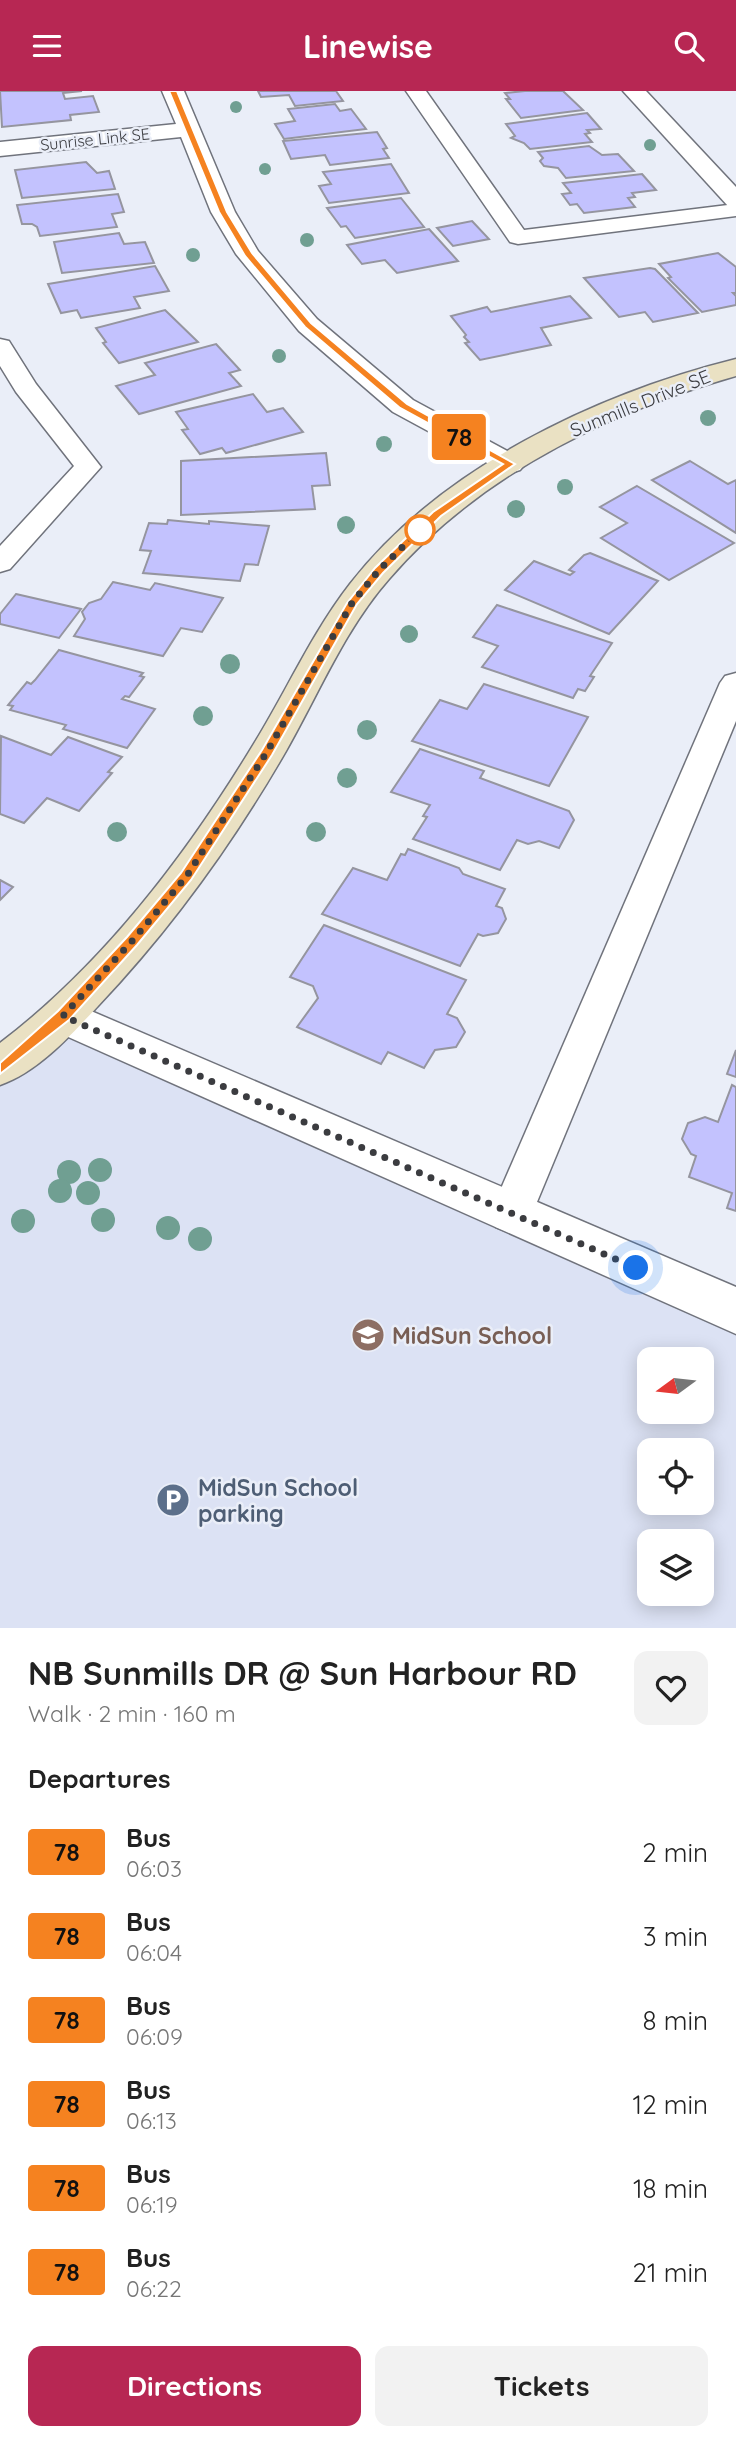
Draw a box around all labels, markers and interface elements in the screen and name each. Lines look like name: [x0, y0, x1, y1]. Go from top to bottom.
text: Linewise: [303, 26, 433, 66]
icon: menu: [28, 27, 66, 65]
icon: search: [670, 27, 708, 65]
street label: Sunrise Link SE: [39, 123, 151, 155]
street label: Sunmills Drive SE: [566, 364, 714, 442]
line badge: 78: [428, 414, 490, 460]
text: 78: [446, 422, 472, 452]
unlabelled marker: [405, 515, 435, 545]
your location: [618, 1250, 653, 1285]
school or university icon: MidSun School: [349, 1316, 387, 1354]
place label: MidSun School: [392, 1321, 552, 1350]
north arrow: [637, 1347, 714, 1425]
map controls: [637, 1347, 714, 1606]
button: locate: [637, 1438, 714, 1515]
place label: MidSun School parking: [198, 1473, 358, 1528]
parking icon: MidSun School parking: [154, 1481, 192, 1519]
button: layers: [637, 1529, 714, 1606]
button: heart: [634, 1651, 708, 1725]
text: NB Sunmills DR @ Sun Harbour RD: [28, 1652, 577, 1693]
text: Walk · 2 min · 160 m: [28, 1699, 236, 1728]
text: Departures: [28, 1762, 171, 1795]
text: Bus: [126, 1821, 171, 1854]
text: 2 min: [642, 1836, 708, 1869]
text: 78: [53, 1837, 80, 1867]
text: 06:03: [126, 1854, 182, 1883]
text: Bus: [126, 1905, 171, 1938]
text: 3 min: [643, 1920, 708, 1953]
text: 78: [53, 1921, 80, 1951]
text: 06:04: [126, 1938, 182, 1967]
text: Bus: [126, 1989, 171, 2022]
text: 8 min: [643, 2004, 708, 2037]
text: 78: [53, 2005, 80, 2035]
text: 06:09: [126, 2022, 183, 2051]
text: Bus: [126, 2073, 171, 2106]
text: 12 min: [633, 2088, 708, 2121]
text: 78: [53, 2089, 80, 2119]
text: 06:13: [126, 2106, 177, 2135]
text: Bus: [126, 2157, 171, 2190]
text: 18 min: [633, 2172, 708, 2205]
text: 78: [53, 2173, 80, 2203]
text: 06:19: [126, 2190, 178, 2219]
text: Bus: [126, 2241, 171, 2274]
text: 21 min: [633, 2256, 708, 2289]
text: 78: [53, 2257, 80, 2287]
text: 06:22: [126, 2274, 182, 2303]
button: Directions: [28, 2346, 361, 2426]
button: Tickets: [375, 2346, 708, 2426]

